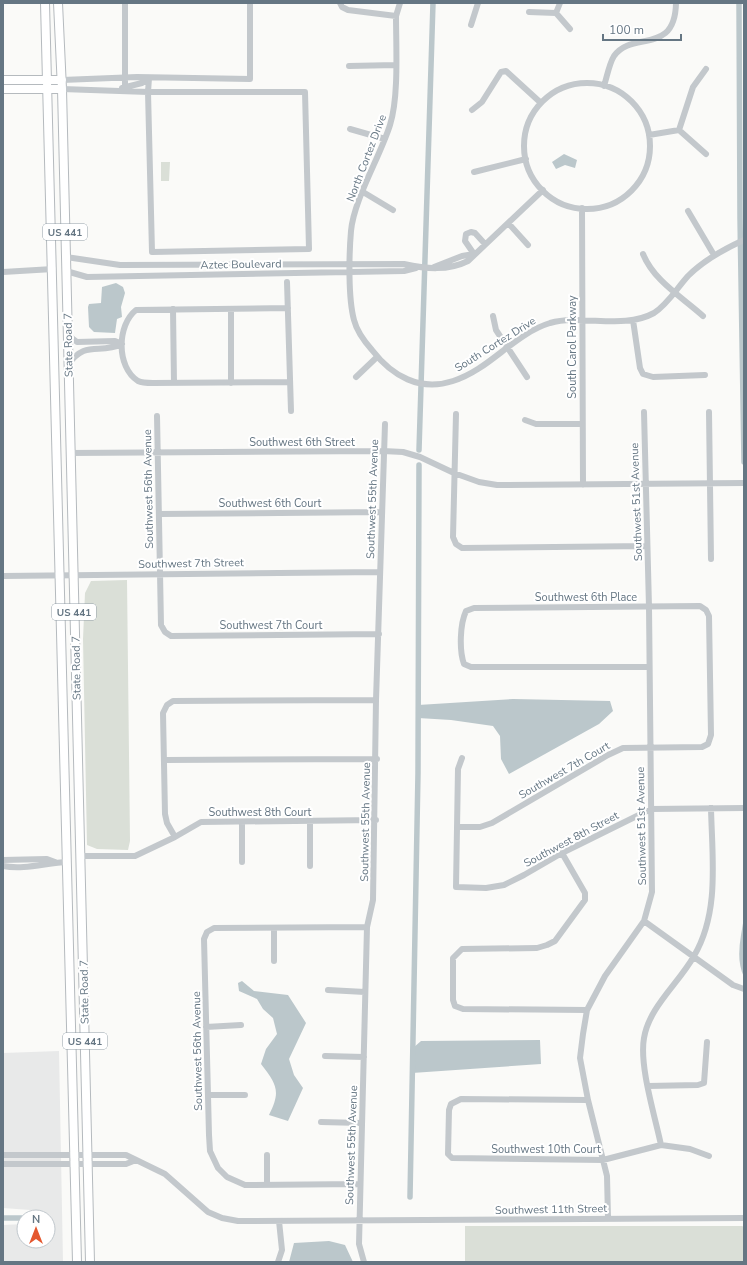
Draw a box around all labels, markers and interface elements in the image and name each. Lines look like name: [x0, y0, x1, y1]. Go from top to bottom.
scale bar: [603, 16, 681, 42]
text: 100 m: [609, 22, 644, 38]
street label: North Cortez Drive: [343, 112, 390, 204]
road number: US 441: [43, 224, 87, 240]
street label: Aztec Boulevard: [200, 256, 282, 273]
street label: South Carol Parkway: [565, 295, 580, 399]
street label: State Road 7: [60, 313, 77, 377]
street label: South Cortez Drive: [452, 313, 539, 375]
street label: Southwest 56th Avenue: [140, 429, 157, 549]
street label: Southwest 6th Street: [249, 435, 355, 450]
street label: Southwest 55th Avenue: [363, 439, 382, 559]
street label: Southwest 51st Avenue: [627, 442, 646, 561]
street label: Southwest 6th Court: [219, 496, 322, 511]
street label: Southwest 7th Street: [138, 555, 244, 572]
street label: Southwest 6th Place: [535, 590, 637, 605]
road number: US 441: [52, 604, 96, 620]
street label: Southwest 7th Court: [220, 618, 323, 633]
street label: State Road 7: [68, 636, 85, 700]
street label: Southwest 7th Court: [516, 738, 613, 803]
street label: Southwest 55th Avenue: [357, 762, 374, 882]
street label: Southwest 51st Avenue: [633, 766, 650, 885]
street label: Southwest 8th Court: [209, 805, 312, 820]
street label: Southwest 8th Street: [521, 808, 621, 871]
street label: State Road 7: [76, 960, 93, 1024]
street label: Southwest 56th Avenue: [189, 991, 206, 1111]
road number: US 441: [63, 1033, 107, 1049]
street label: Southwest 55th Avenue: [342, 1085, 361, 1205]
street label: Southwest 10th Court: [491, 1142, 601, 1157]
street label: Southwest 11th Street: [495, 1201, 607, 1218]
north arrow: [16, 1209, 56, 1249]
text: N: [32, 1212, 40, 1227]

